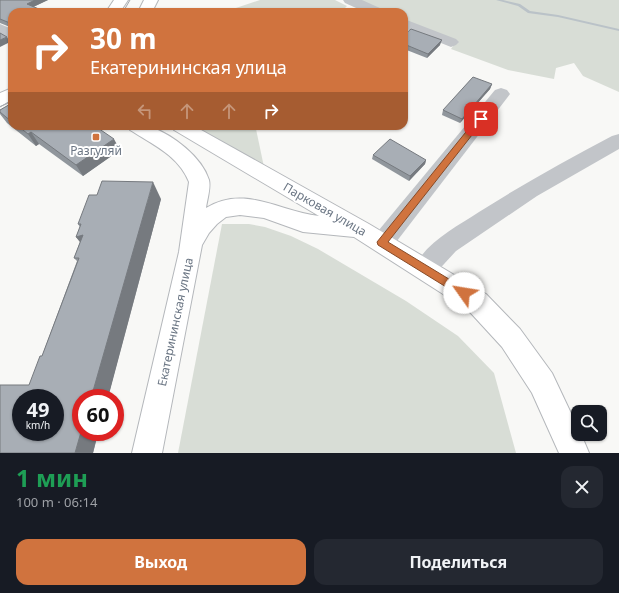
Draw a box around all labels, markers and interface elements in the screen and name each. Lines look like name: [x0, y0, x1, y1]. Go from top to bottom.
text: 30 m: [90, 19, 157, 57]
icon: right: [24, 24, 76, 76]
text: Екатерининская улица: [90, 55, 287, 79]
icon: left: [134, 100, 156, 122]
icon: ahead: [176, 100, 198, 122]
icon: ahead: [218, 100, 240, 122]
icon: right: [260, 100, 282, 122]
pin: [464, 102, 498, 136]
icon: arrive: [470, 108, 492, 130]
marker: Разгуляй: [91, 132, 101, 142]
place label: Разгуляй: [70, 142, 122, 159]
street label: Парковая улица: [280, 178, 370, 240]
street label: Екатерининская улица: [153, 256, 197, 388]
position arrow: [443, 272, 485, 314]
speed limit sign: 60: [72, 389, 124, 441]
text: 49: [27, 396, 49, 423]
map controls: [571, 405, 607, 441]
button: search: [571, 405, 607, 441]
text: km/h: [26, 418, 50, 432]
text: 1 мин: [16, 461, 88, 494]
button: close: [561, 466, 603, 508]
text: 100 m · 06:14: [16, 493, 97, 511]
button: Выход: [16, 539, 306, 585]
button: Поделиться: [314, 539, 603, 585]

